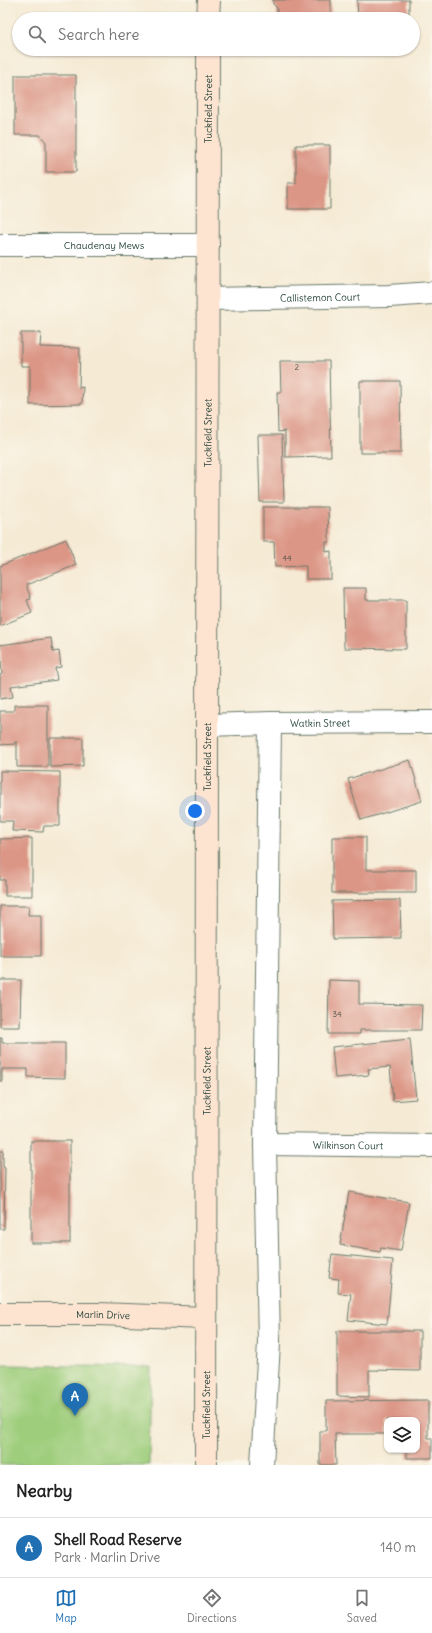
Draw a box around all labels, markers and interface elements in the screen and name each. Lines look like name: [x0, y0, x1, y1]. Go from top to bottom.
search box: [12, 12, 420, 56]
icon: search: [26, 23, 48, 45]
text: Search here: [58, 25, 139, 44]
street label: Tuckfield Street: [201, 74, 214, 143]
street label: Chaudenay Mews: [64, 239, 145, 252]
street label: Callistemon Court: [280, 290, 361, 304]
house number: 2: [295, 362, 300, 372]
street label: Tuckfield Street: [201, 398, 214, 467]
house number: 44: [282, 553, 292, 563]
street label: Watkin Street: [290, 716, 351, 729]
street label: Tuckfield Street: [200, 722, 214, 791]
your location: [185, 801, 205, 821]
house number: 34: [332, 1009, 342, 1019]
street label: Tuckfield Street: [200, 1046, 213, 1115]
street label: Wilkinson Court: [313, 1138, 384, 1152]
street label: Marlin Drive: [76, 1307, 130, 1322]
street label: Tuckfield Street: [200, 1370, 213, 1439]
pin: A: [62, 1383, 88, 1416]
map controls: [384, 1417, 420, 1453]
button: layers: [384, 1417, 420, 1453]
text: Nearby: [16, 1480, 72, 1502]
text: Shell Road Reserve: [54, 1530, 182, 1549]
text: A: [25, 1539, 33, 1556]
text: 140 m: [380, 1539, 416, 1556]
text: Park · Marlin Drive: [54, 1549, 160, 1566]
tab: Map: [55, 1587, 77, 1625]
tab: Directions: [187, 1587, 237, 1625]
tab: Saved: [347, 1587, 377, 1625]

